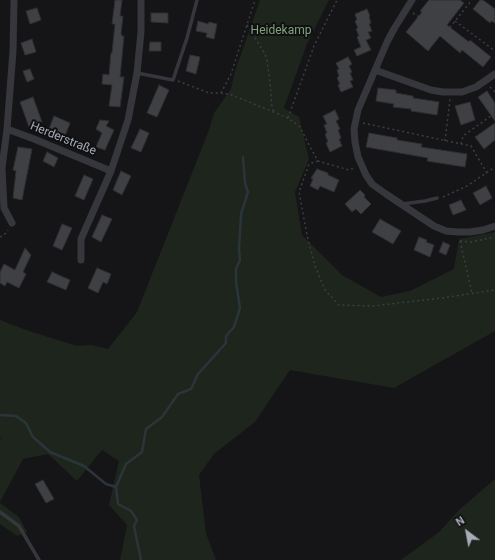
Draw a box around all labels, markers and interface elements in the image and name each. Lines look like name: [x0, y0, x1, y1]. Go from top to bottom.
park label: Heidekamp: [251, 24, 311, 38]
street label: Herderstraße: [28, 119, 98, 159]
north arrow: [447, 512, 487, 552]
text: N: [454, 514, 467, 529]

